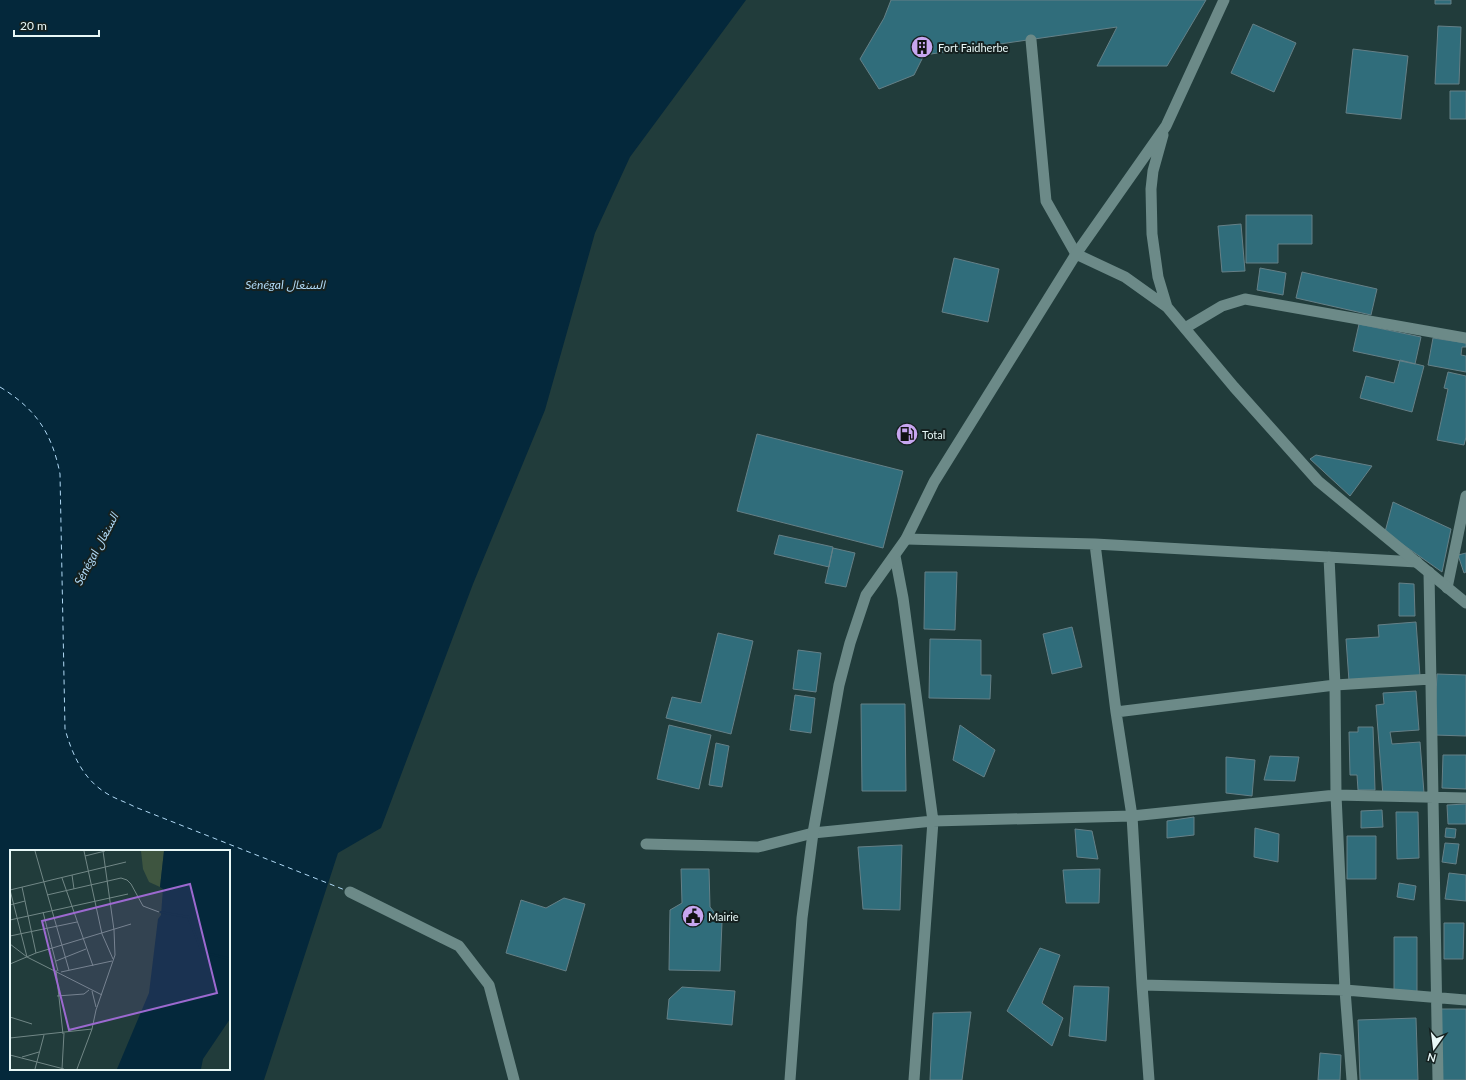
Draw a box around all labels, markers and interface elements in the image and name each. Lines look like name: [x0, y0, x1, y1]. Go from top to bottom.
scale bar: [14, 12, 99, 38]
text: 20 m: [20, 18, 47, 33]
building icon: Fort Faidherbe: [909, 34, 935, 60]
place label: Fort Faidherbe: [938, 41, 1009, 54]
water label: Sénégal السنغال: [245, 277, 326, 292]
fuel station icon: Total: [894, 421, 920, 447]
place label: Total: [922, 428, 945, 441]
water label: Sénégal السنغال: [71, 509, 122, 588]
inset map: [10, 850, 230, 1070]
public building icon: Mairie: [680, 903, 706, 929]
place label: Mairie: [708, 910, 739, 923]
north arrow: [1414, 1028, 1454, 1068]
text: N: [1426, 1051, 1437, 1066]

